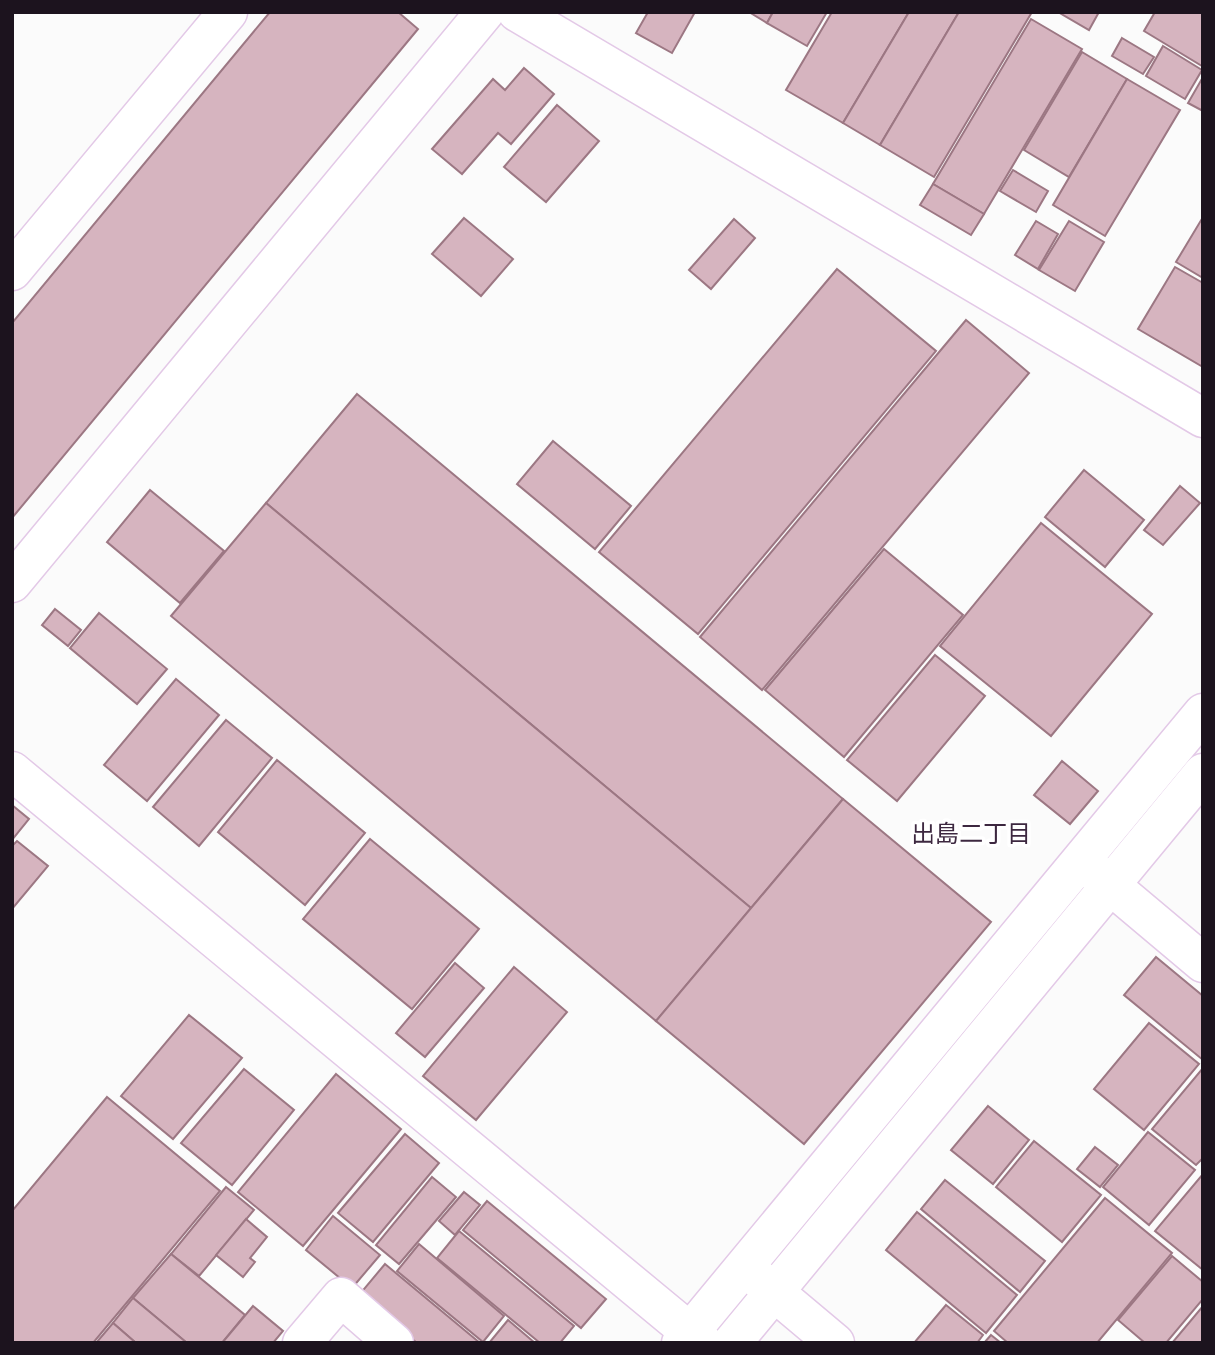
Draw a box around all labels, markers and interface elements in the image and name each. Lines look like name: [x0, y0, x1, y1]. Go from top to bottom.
district label: 出島二丁目: [911, 820, 1031, 848]

